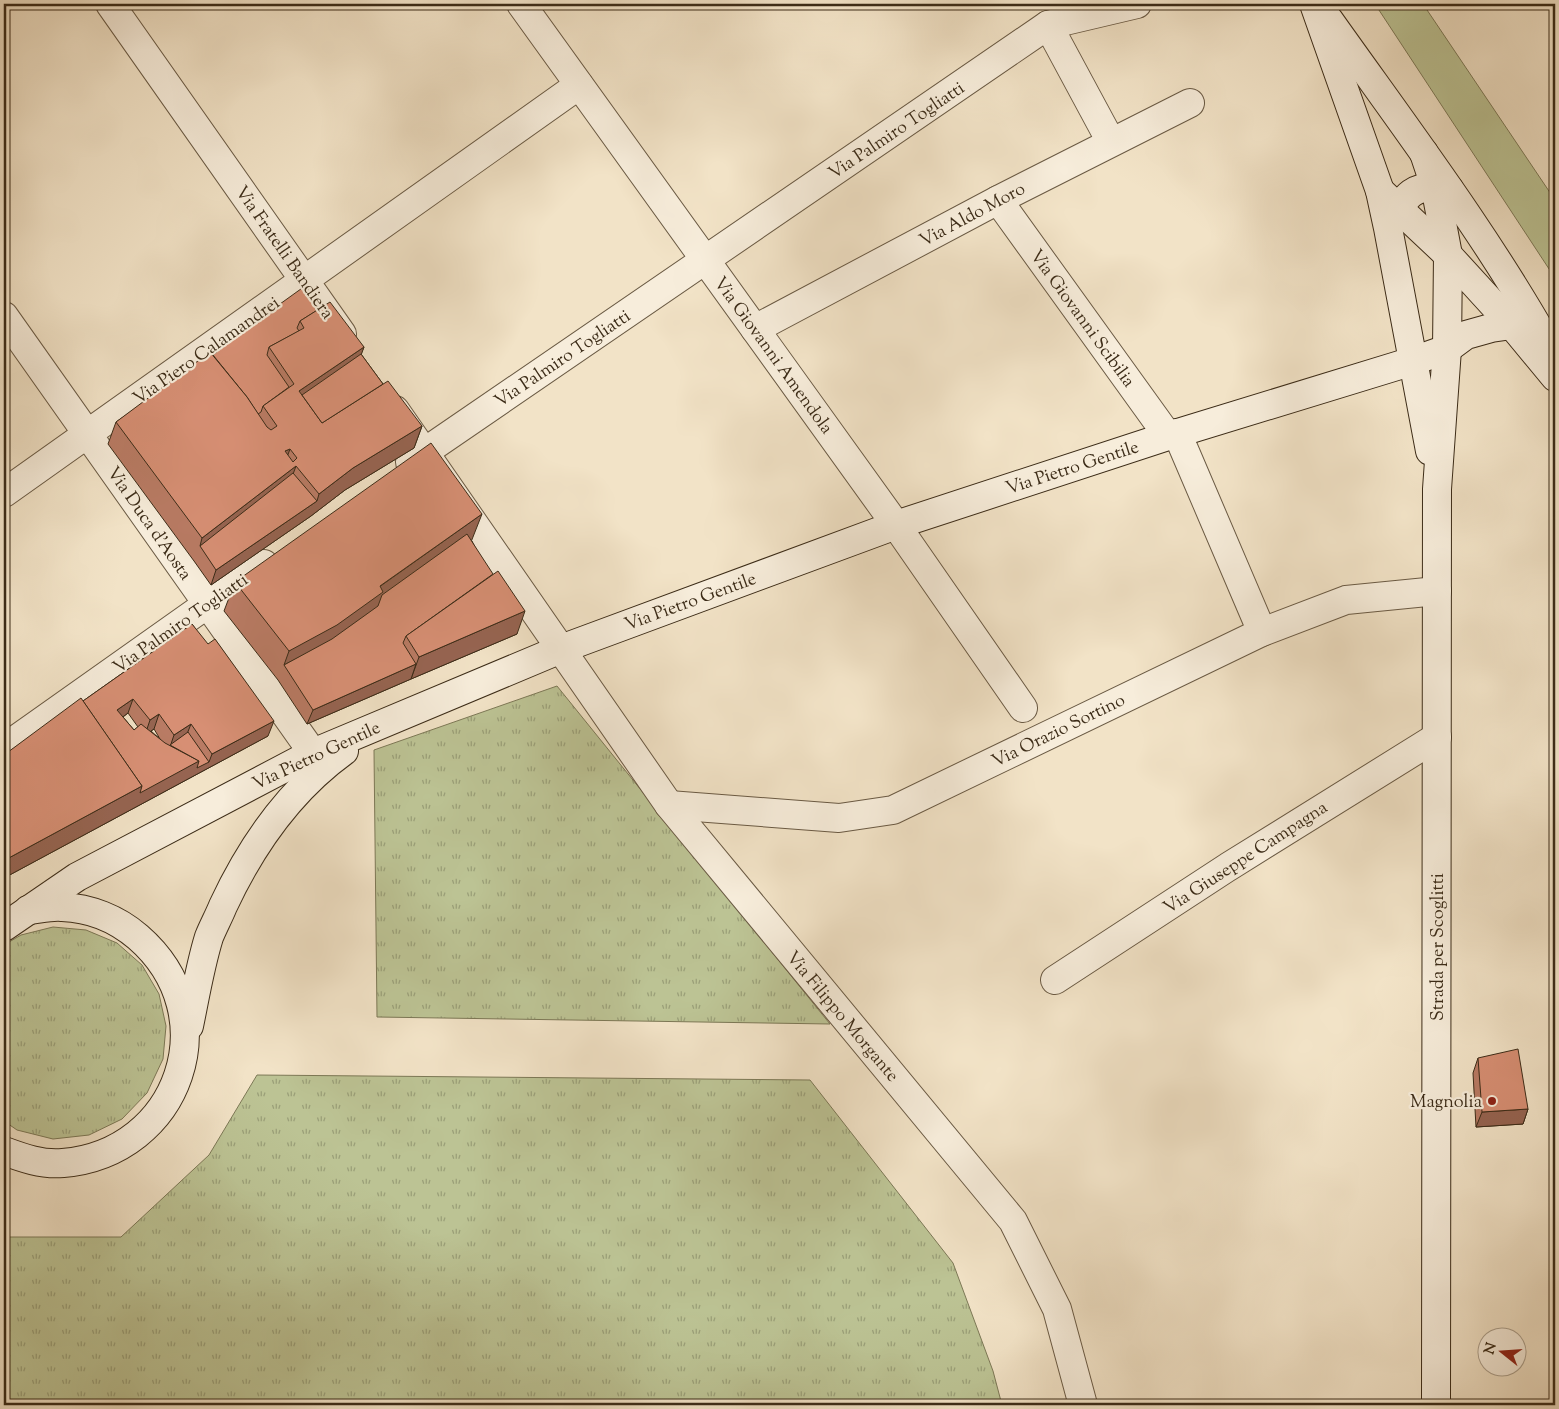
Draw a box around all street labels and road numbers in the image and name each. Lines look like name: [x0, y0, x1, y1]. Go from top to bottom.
street label: Via Palmiro Togliatti: [824, 76, 971, 187]
street label: Via Aldo Moro: [915, 177, 1031, 255]
street label: Via Fratelli Bandiera: [228, 181, 339, 325]
street label: Via Giovanni Scibilia: [1022, 245, 1140, 394]
street label: Via Giovanni Amendola: [706, 272, 838, 440]
street label: Via Piero Calamandrei: [128, 291, 286, 412]
street label: Via Palmiro Togliatti: [490, 304, 637, 415]
street label: Via Pietro Gentile: [1003, 435, 1143, 503]
street label: Via Duca d'Aosta: [99, 462, 197, 586]
street label: Via Pietro Gentile: [621, 567, 760, 639]
street label: Via Palmiro Togliatti: [108, 568, 254, 681]
street label: Via Orazio Sortino: [988, 688, 1130, 775]
street label: Via Pietro Gentile: [249, 716, 385, 798]
street label: Via Giuseppe Campagna: [1159, 796, 1333, 922]
street label: Strada per Scoglitti: [1426, 873, 1452, 1021]
street label: Via Filippo Morgante: [779, 946, 904, 1088]

